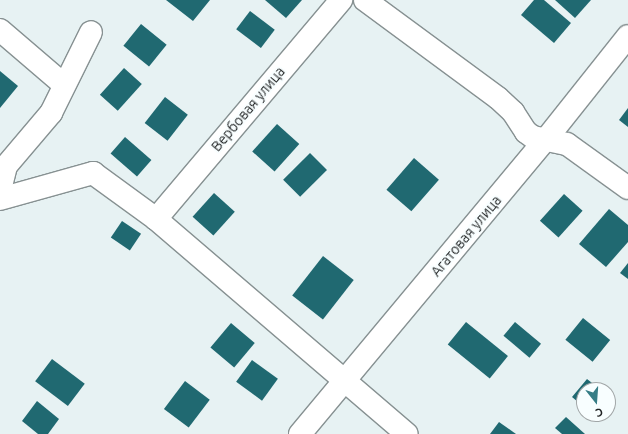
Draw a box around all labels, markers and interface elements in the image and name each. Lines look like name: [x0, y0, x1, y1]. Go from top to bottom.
street label: Вербовая улица: [208, 63, 288, 155]
street label: Агатовая улица: [427, 192, 505, 280]
north arrow: [576, 382, 616, 422]
text: С: [594, 406, 604, 419]

